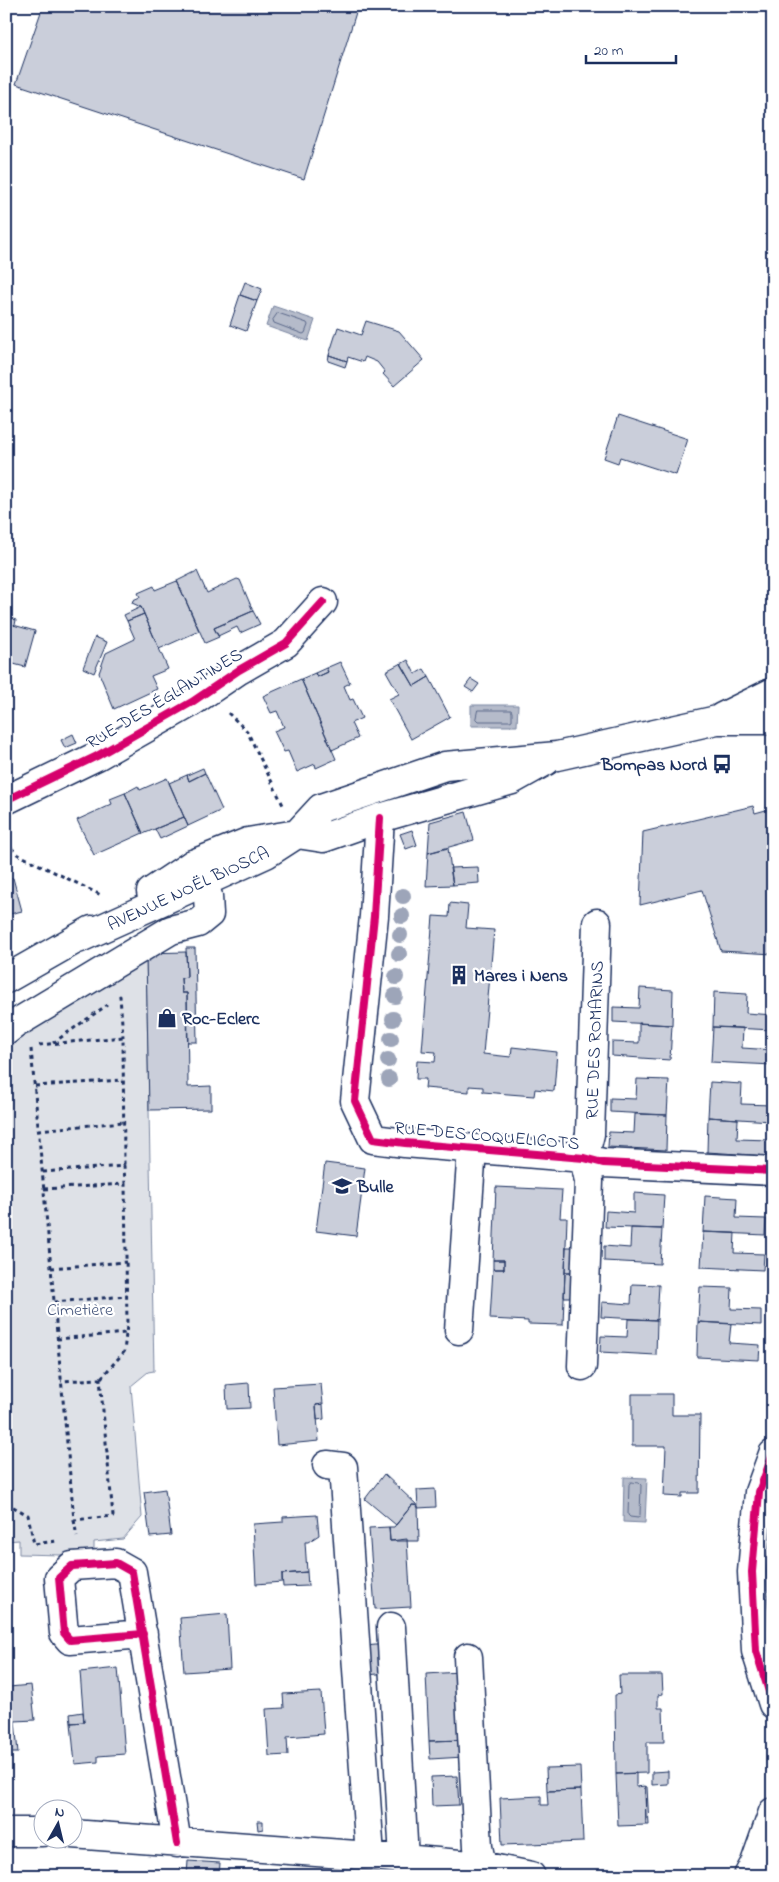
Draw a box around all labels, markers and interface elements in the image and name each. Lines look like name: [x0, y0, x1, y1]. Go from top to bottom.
scale bar: [586, 32, 676, 64]
text: 20 m: [594, 40, 624, 62]
street label: RUE DES ÉGLANTINES: [82, 643, 248, 757]
place label: Bompas Nord: [600, 753, 708, 779]
bus stop icon: Bompas Nord: [711, 753, 733, 775]
street label: AVENUE NOËL BIOSCA: [104, 841, 274, 939]
street label: RUE DES ROMARINS: [580, 960, 612, 1120]
building icon: Mares i Nens: [448, 964, 470, 986]
place label: Mares i Nens: [474, 964, 568, 990]
shop icon: Roc-Eclerc: [156, 1007, 178, 1029]
place label: Roc-Eclerc: [182, 1007, 261, 1033]
street label: RUE DES COQUELICOTS: [393, 1116, 581, 1158]
school or university icon: Bulle: [331, 1175, 353, 1197]
place label: Bulle: [356, 1175, 394, 1201]
park label: Cimetière: [47, 1298, 114, 1324]
north arrow: [32, 1800, 82, 1850]
text: N: [53, 1802, 66, 1824]

